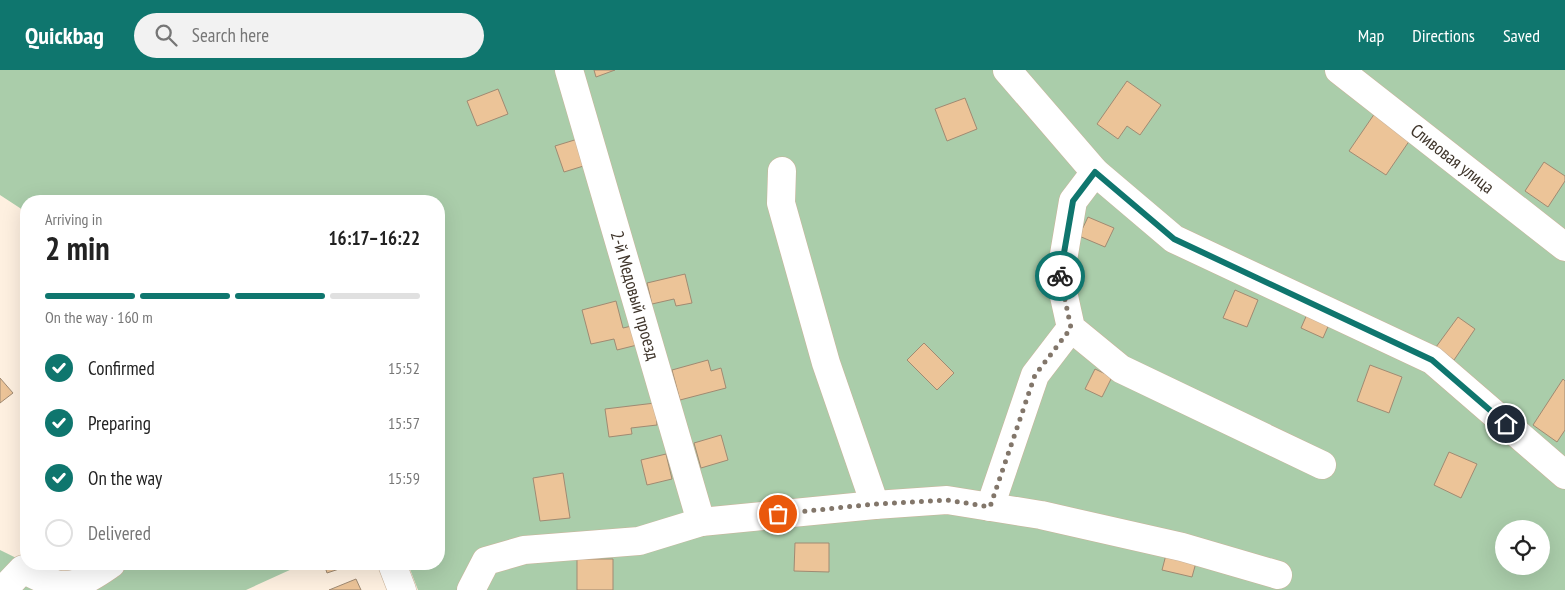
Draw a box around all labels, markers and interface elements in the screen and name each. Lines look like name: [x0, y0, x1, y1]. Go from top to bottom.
search box: [134, 13, 484, 58]
text: Quickbag: [25, 20, 104, 51]
icon: search: [152, 21, 180, 49]
text: Search here: [192, 23, 269, 47]
text: Map: [1358, 24, 1384, 47]
text: Directions: [1412, 24, 1475, 47]
text: Saved: [1503, 24, 1540, 47]
street label: Сливовая улица: [1406, 119, 1499, 198]
text: Arriving in: [45, 209, 102, 229]
text: 16:17–16:22: [328, 226, 420, 250]
text: 2 min: [45, 227, 110, 269]
street label: 2-й Медовый проезд: [606, 228, 665, 363]
courier: [1035, 251, 1085, 301]
icon: bike: [1046, 262, 1074, 290]
text: On the way · 160 m: [45, 307, 153, 327]
icon: check: [45, 354, 73, 382]
text: Confirmed: [88, 356, 155, 380]
text: 15:52: [388, 358, 420, 378]
pin: [1485, 403, 1527, 445]
icon: check: [45, 409, 73, 437]
icon: home: [1492, 410, 1520, 438]
text: Preparing: [88, 411, 151, 435]
text: 15:57: [388, 413, 420, 433]
icon: check: [45, 464, 73, 492]
text: On the way: [88, 466, 162, 490]
text: 15:59: [388, 468, 420, 488]
pin: [757, 493, 799, 535]
icon: bag: [764, 500, 792, 528]
map controls: [1495, 520, 1550, 575]
button: locate: [1495, 520, 1550, 575]
text: Delivered: [88, 521, 151, 545]

